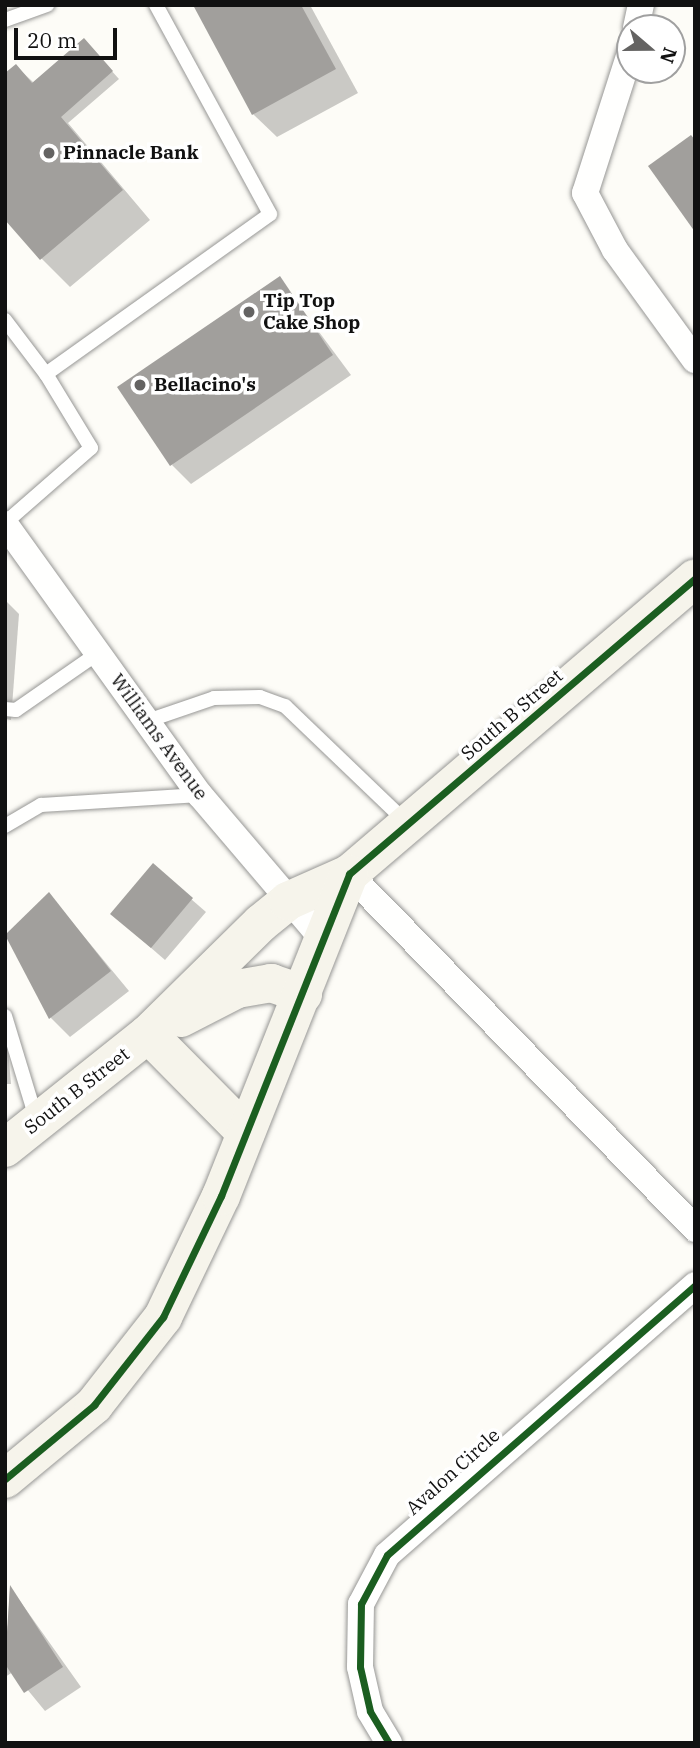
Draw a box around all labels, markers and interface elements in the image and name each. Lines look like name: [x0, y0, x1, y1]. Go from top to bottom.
scale bar: [18, 14, 121, 58]
north arrow: [616, 14, 686, 84]
text: 20 m: [27, 26, 77, 54]
text: N: [655, 44, 683, 67]
place label: Pinnacle Bank: [63, 142, 198, 164]
marker: Pinnacle Bank: [41, 145, 57, 161]
place label: Tip Top Cake Shop: [263, 290, 360, 334]
marker: Tip Top Cake Shop: [241, 304, 257, 320]
place label: Bellacino's: [154, 374, 256, 396]
marker: Bellacino's: [132, 377, 148, 393]
street label: South B Street: [457, 665, 567, 765]
street label: Williams Avenue: [106, 669, 212, 805]
street label: South B Street: [20, 1043, 134, 1139]
street label: Avalon Circle: [401, 1424, 505, 1520]

